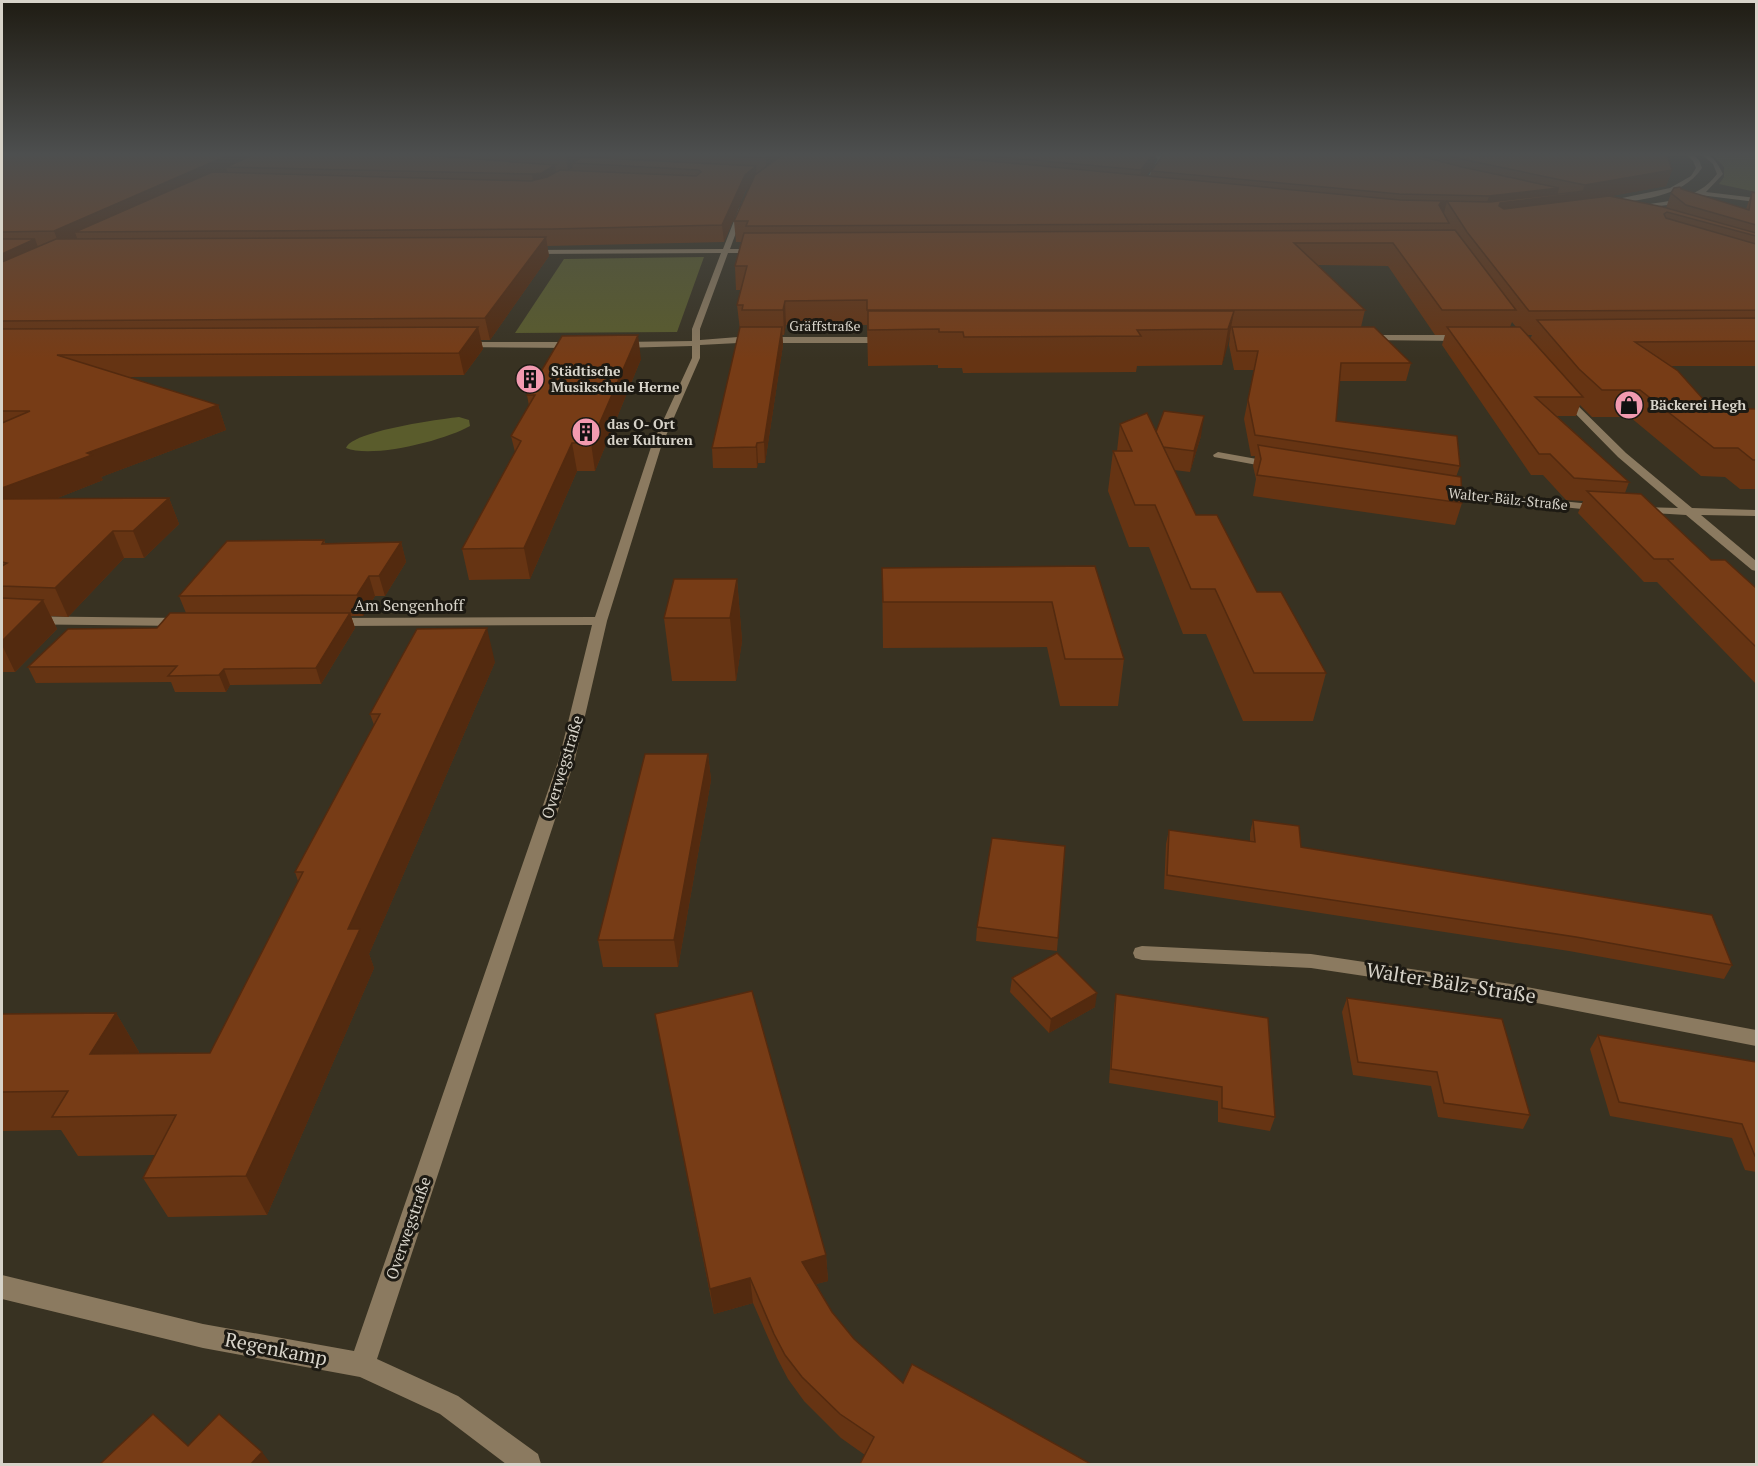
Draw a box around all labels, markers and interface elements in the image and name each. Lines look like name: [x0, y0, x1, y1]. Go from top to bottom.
street label: Gräffstraße: [789, 316, 861, 335]
place label: Städtische Musikschule Herne: [551, 361, 680, 396]
building icon: Städtische Musikschule Herne: [514, 363, 546, 395]
shop icon: Bäckerei Hegh: [1613, 389, 1645, 421]
place label: Bäckerei Hegh: [1650, 395, 1746, 414]
place label: das O- Ort der Kulturen: [607, 414, 693, 449]
building icon: das O- Ort der Kulturen: [570, 416, 602, 448]
street label: Walter-Bälz-Straße: [1447, 483, 1569, 514]
street label: Am Sengenhoff: [354, 594, 465, 616]
street label: Overwegstraße: [536, 712, 588, 822]
street label: Walter-Bälz-Straße: [1364, 956, 1538, 1009]
street label: Overwegstraße: [380, 1174, 436, 1282]
street label: Regenkamp: [223, 1325, 330, 1372]

